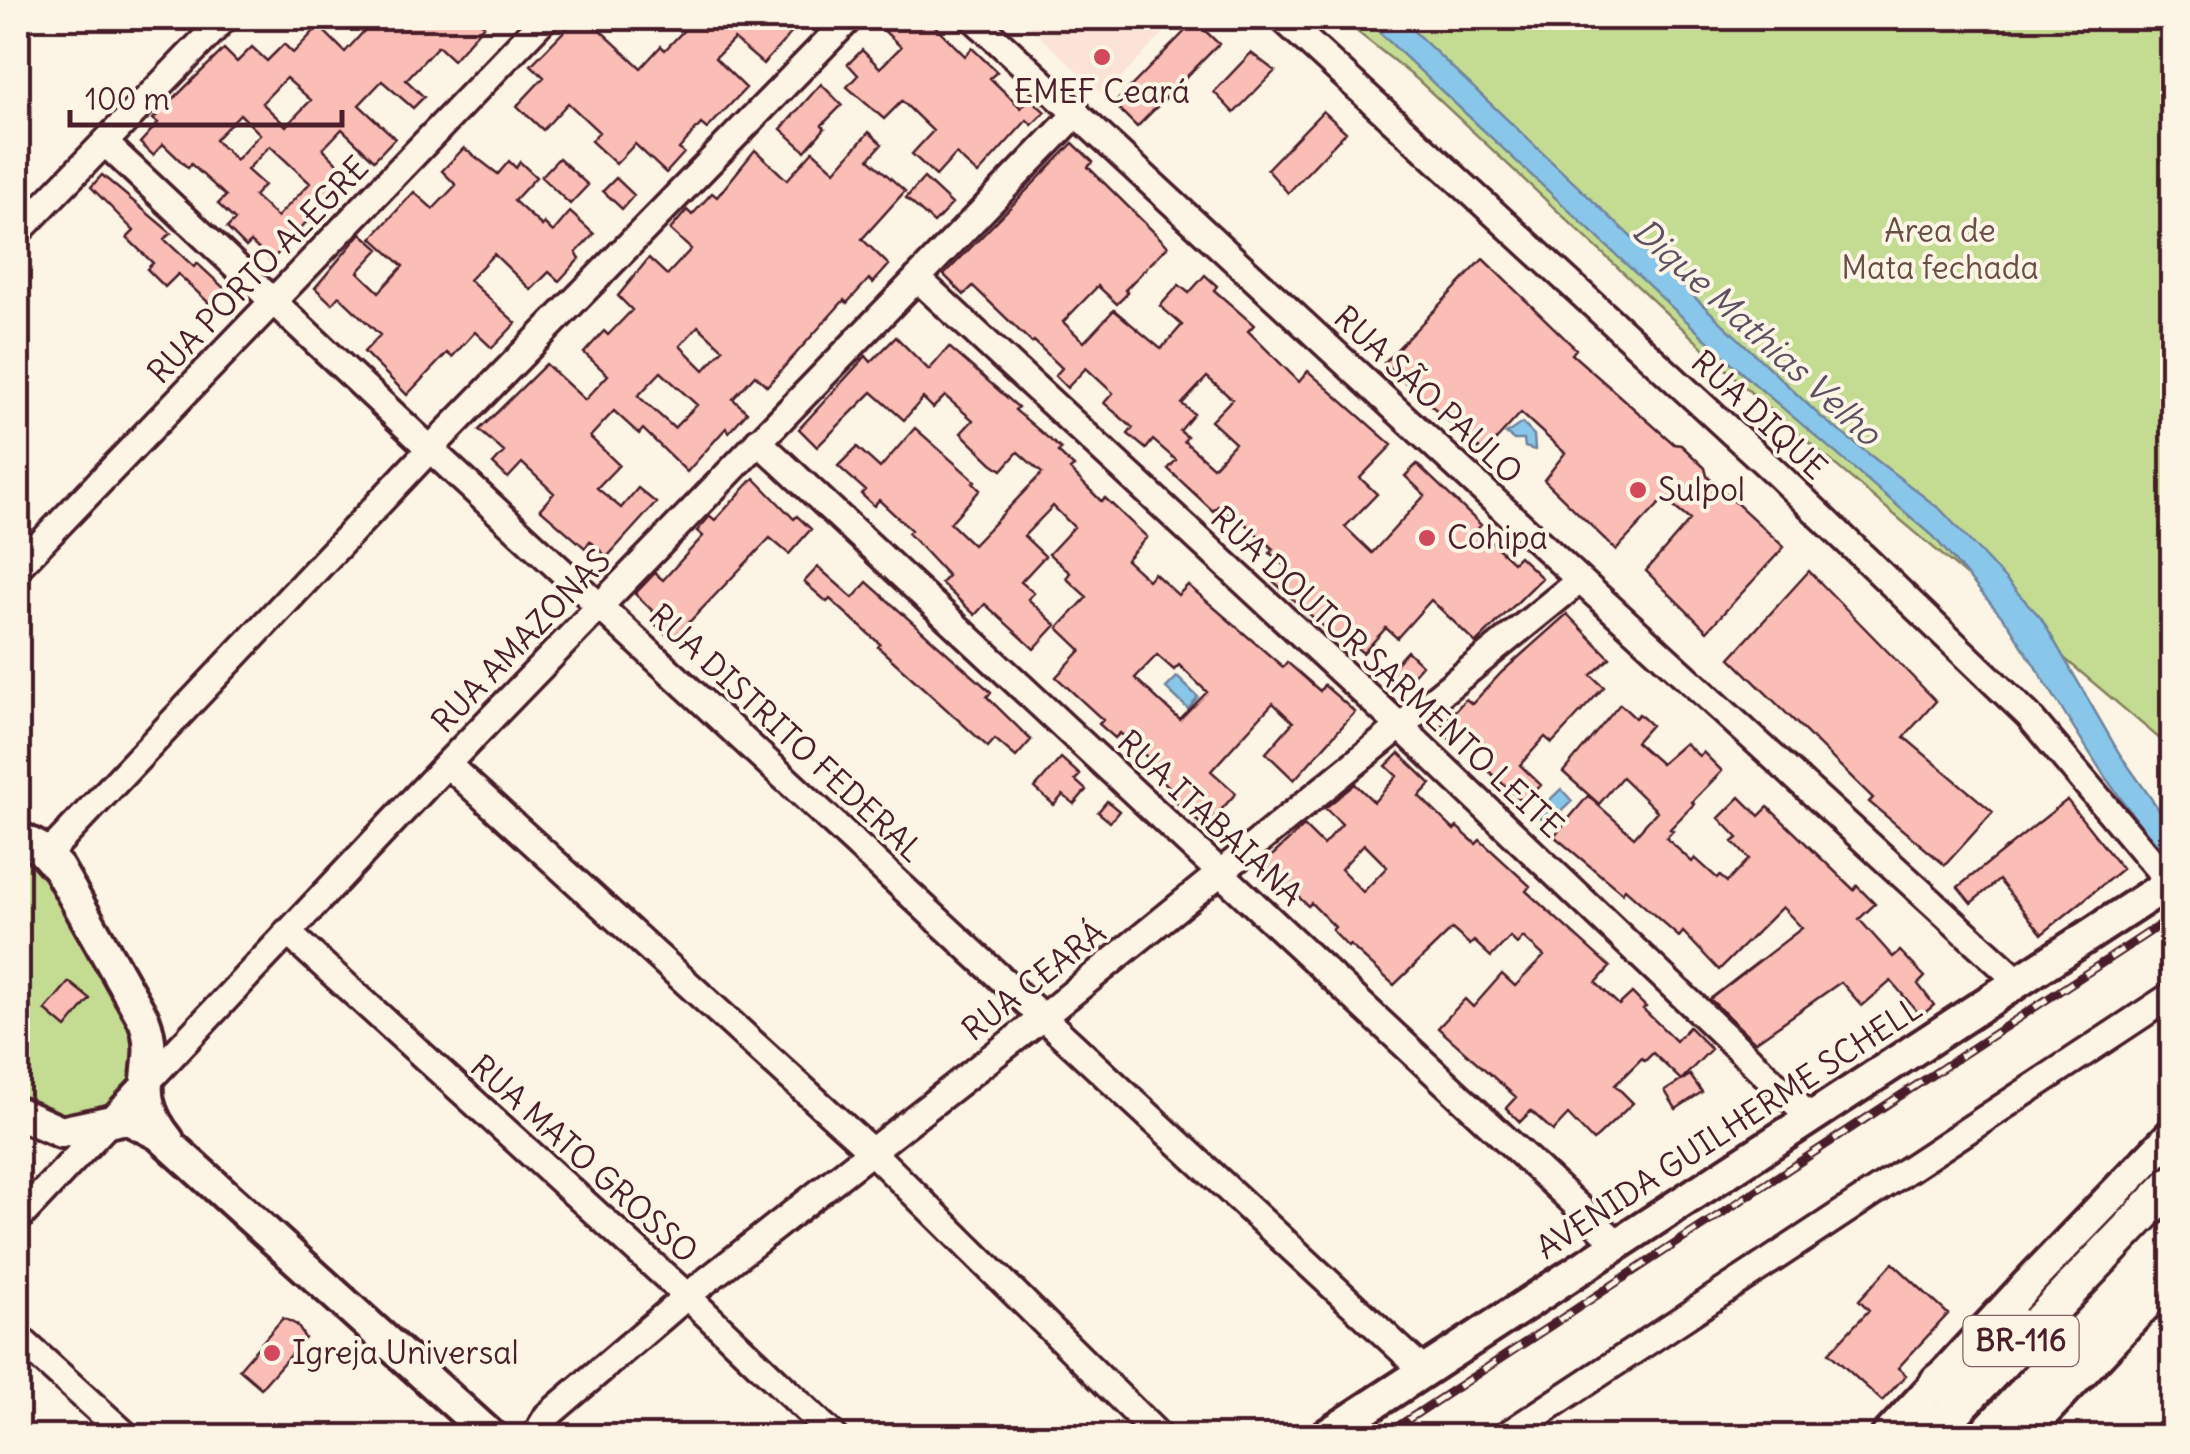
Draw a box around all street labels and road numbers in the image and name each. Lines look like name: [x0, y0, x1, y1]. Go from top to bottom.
street label: RUA PORTO ALEGRE: [138, 147, 377, 392]
street label: RUA SÃO PAULO: [1326, 297, 1531, 492]
street label: RUA DIQUE: [1683, 341, 1836, 488]
street label: RUA DOUTOR SARMENTO LEITE: [1202, 497, 1572, 846]
street label: RUA AMAZONAS: [422, 540, 619, 741]
street label: RUA DISTRITO FEDERAL: [641, 595, 932, 870]
street label: RUA ITABAIANA: [1109, 721, 1312, 914]
street label: RUA CEARÁ: [953, 911, 1114, 1050]
street label: AVENIDA GUILHERME SCHELL: [1528, 987, 1929, 1268]
street label: RUA MATO GROSSO: [462, 1046, 707, 1272]
road number: BR-116: [1964, 1316, 2078, 1366]

